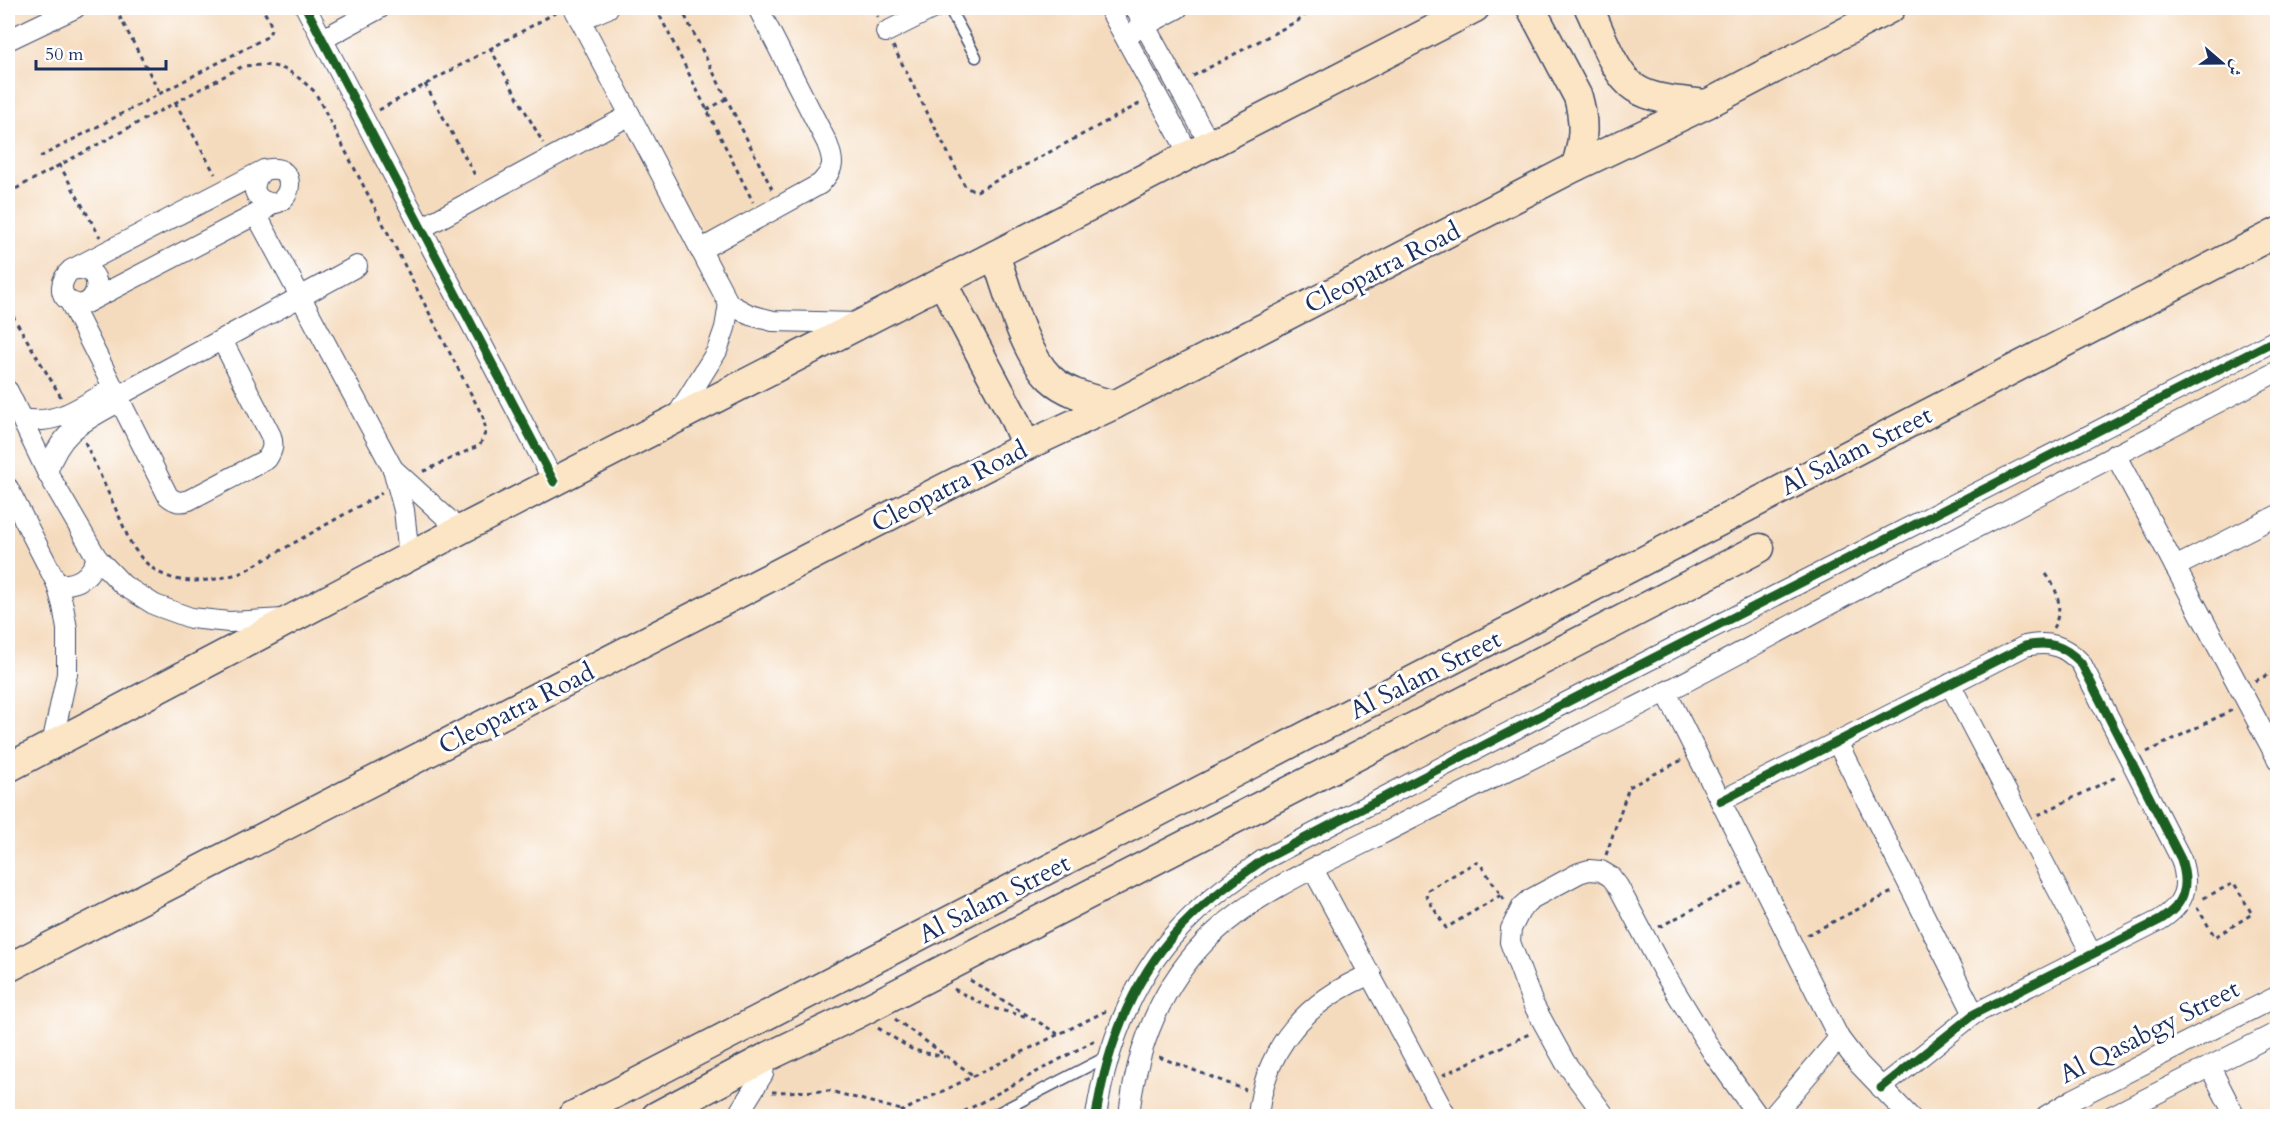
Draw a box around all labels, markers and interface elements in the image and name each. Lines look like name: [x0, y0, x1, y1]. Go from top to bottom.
scale bar: [36, 33, 166, 71]
north arrow: [2192, 33, 2252, 93]
text: 50 m: [45, 42, 84, 67]
text: ش: [2222, 57, 2248, 79]
street label: Cleopatra Road: [1298, 213, 1466, 322]
street label: Al Salam Street: [1774, 397, 1938, 504]
street label: Cleopatra Road: [865, 432, 1033, 541]
street label: Al Salam Street: [1343, 621, 1507, 728]
street label: Cleopatra Road: [432, 654, 600, 763]
street label: Al Salam Street: [912, 845, 1076, 952]
street label: Al Qasabgy Street: [2053, 971, 2245, 1092]

